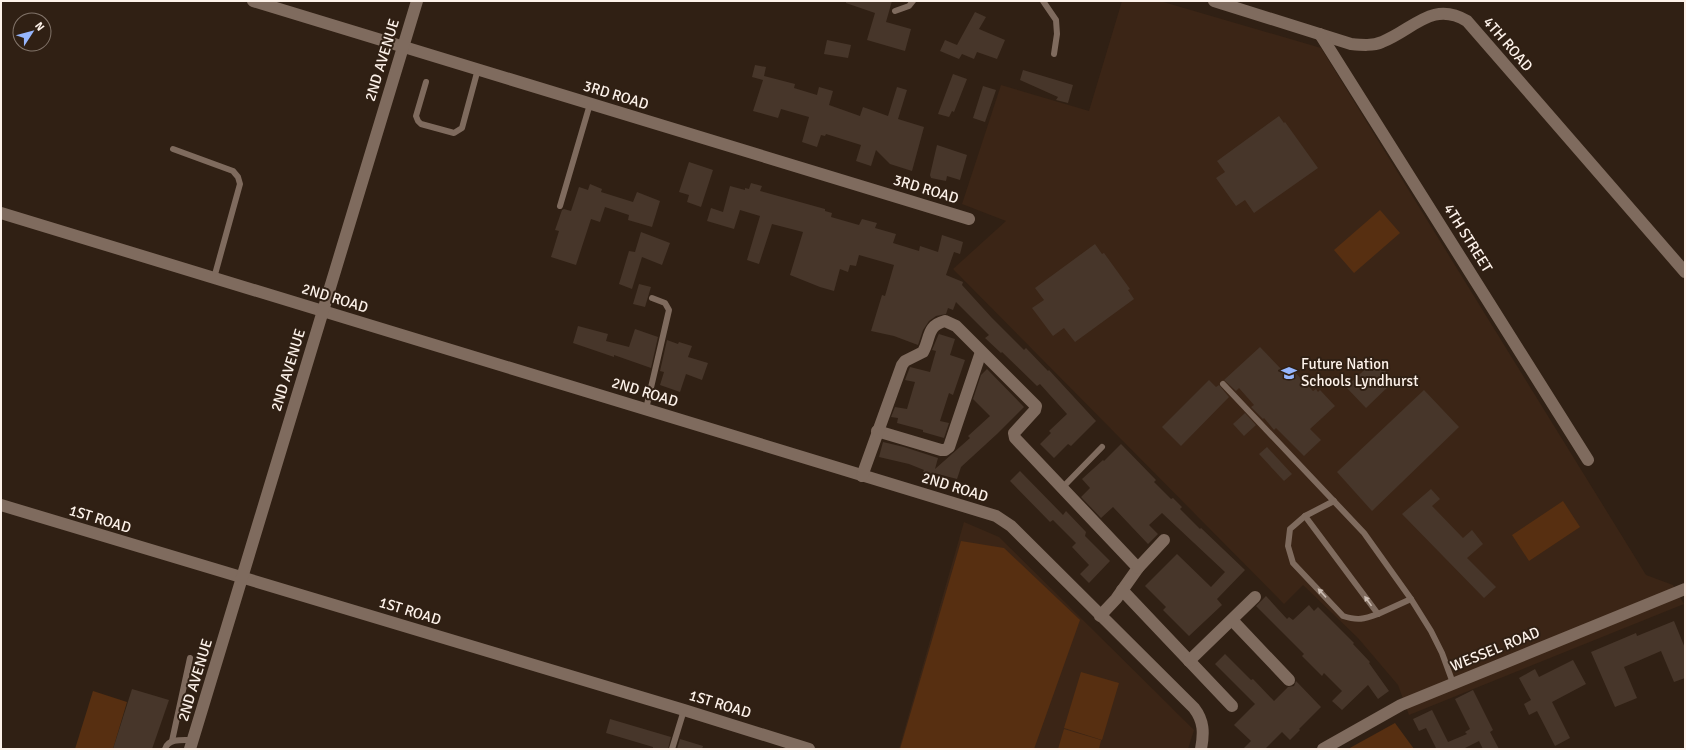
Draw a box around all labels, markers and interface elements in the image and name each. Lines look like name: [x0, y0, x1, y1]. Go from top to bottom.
north arrow: [12, 12, 52, 52]
street label: 4TH ROAD: [1479, 13, 1537, 75]
street label: 2ND AVENUE: [361, 16, 403, 104]
text: N: [32, 19, 47, 33]
street label: 3RD ROAD: [581, 77, 651, 113]
street label: 3RD ROAD: [891, 171, 961, 207]
street label: 4TH STREET: [1440, 200, 1497, 276]
street label: 2ND ROAD: [300, 279, 370, 317]
street label: 2ND AVENUE: [267, 326, 309, 414]
place label: Future Nation Schools Lyndhurst: [1301, 355, 1418, 390]
school or university icon: Future Nation Schools Lyndhurst: [1280, 364, 1298, 382]
street label: 2ND ROAD: [610, 373, 680, 411]
street label: 2ND ROAD: [920, 468, 990, 506]
street label: 1ST ROAD: [67, 501, 133, 537]
one-way arrow: [1318, 589, 1327, 598]
street label: 1ST ROAD: [377, 593, 443, 629]
one-way arrow: [1364, 596, 1372, 607]
street label: WESSEL ROAD: [1448, 623, 1542, 675]
street label: 2ND AVENUE: [174, 636, 216, 724]
street label: 1ST ROAD: [687, 686, 753, 722]

